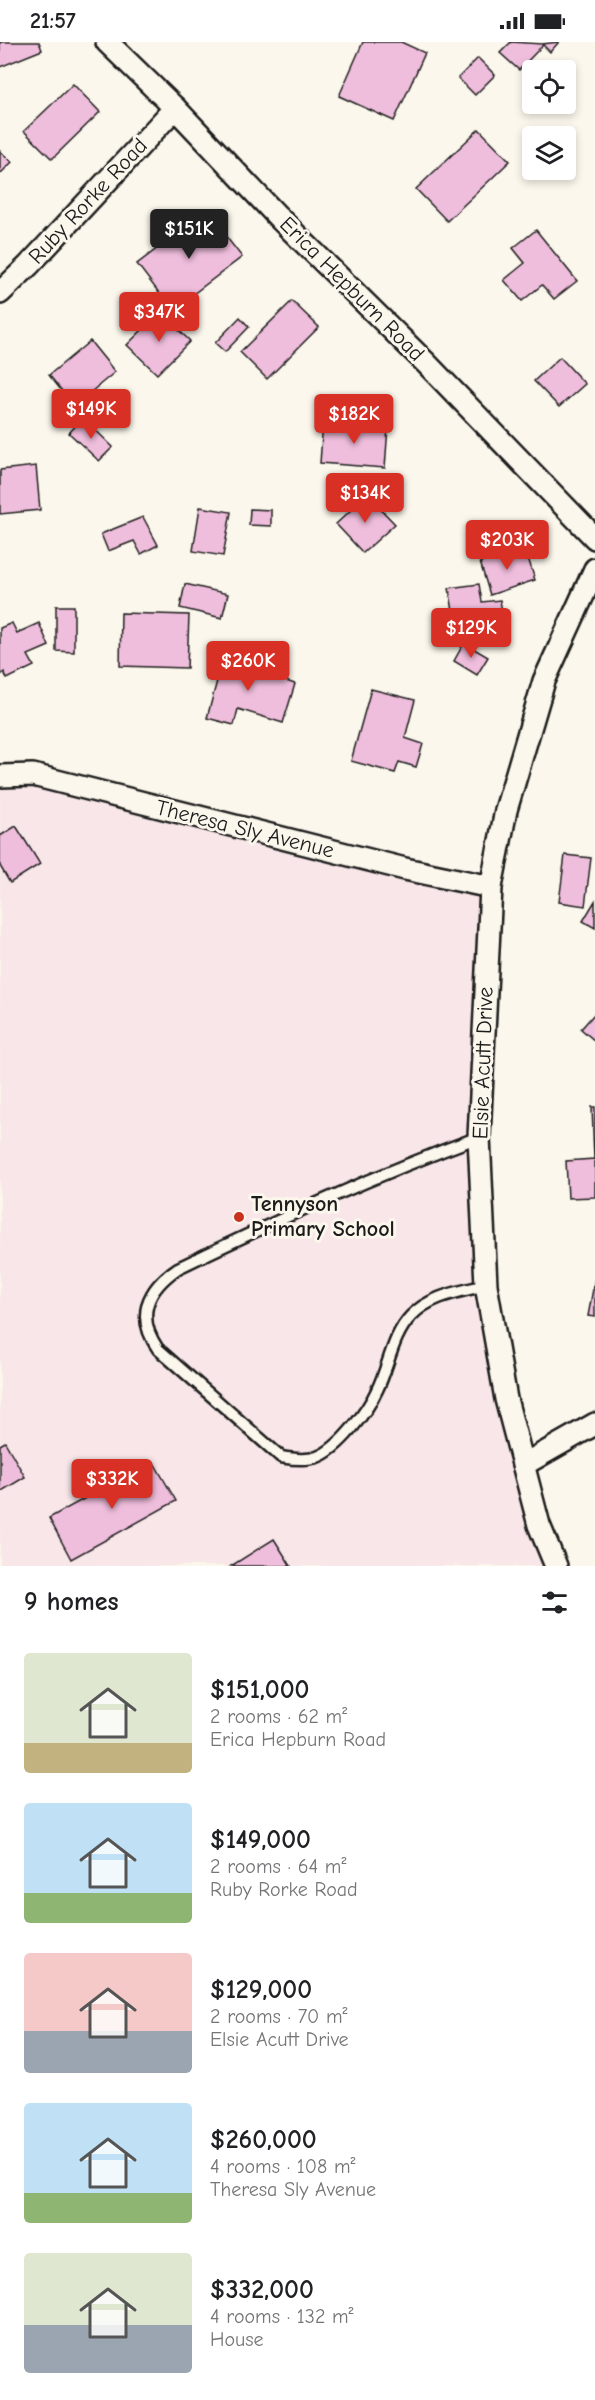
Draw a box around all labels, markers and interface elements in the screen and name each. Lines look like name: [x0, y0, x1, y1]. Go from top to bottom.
text: 21:57: [30, 8, 76, 34]
map controls: [522, 60, 576, 180]
button: locate: [522, 60, 576, 114]
button: layers: [522, 126, 576, 180]
street label: Ruby Rorke Road: [23, 133, 153, 269]
pin: $151K: [147, 209, 231, 260]
street label: Erica Hepburn Road: [274, 211, 430, 367]
text: $151K: [164, 217, 214, 240]
pin: $347K: [117, 292, 201, 343]
text: $347K: [133, 300, 185, 323]
pin: $149K: [49, 389, 133, 440]
pin: $182K: [312, 394, 396, 445]
text: $149K: [66, 397, 116, 420]
text: $182K: [328, 402, 380, 425]
pin: $134K: [323, 473, 407, 524]
text: $134K: [340, 481, 390, 504]
pin: $203K: [465, 520, 549, 571]
text: $203K: [480, 528, 534, 551]
pin: $129K: [429, 608, 513, 659]
text: $129K: [445, 616, 497, 639]
pin: $260K: [206, 641, 290, 692]
text: $260K: [220, 649, 276, 672]
street label: Theresa Sly Avenue: [153, 794, 337, 864]
street label: Elsie Acutt Drive: [467, 986, 499, 1140]
place label: Tennyson Primary School: [251, 1191, 395, 1242]
marker: Tennyson Primary School: [232, 1210, 246, 1224]
pin: $332K: [70, 1459, 154, 1510]
text: $332K: [86, 1467, 138, 1490]
icon: filters: [538, 1586, 571, 1619]
text: 9 homes: [24, 1587, 119, 1617]
text: $151,000: [210, 1675, 309, 1705]
icon: home: [72, 1677, 144, 1749]
text: 2 rooms · 62 m²: [210, 1705, 347, 1728]
text: Erica Hepburn Road: [210, 1728, 386, 1751]
text: $149,000: [210, 1825, 311, 1855]
icon: home: [72, 1827, 144, 1899]
text: 2 rooms · 64 m²: [210, 1855, 346, 1878]
text: Ruby Rorke Road: [210, 1878, 358, 1901]
text: $129,000: [210, 1975, 312, 2005]
icon: home: [72, 1977, 144, 2049]
text: 2 rooms · 70 m²: [210, 2005, 347, 2028]
text: Elsie Acutt Drive: [210, 2028, 349, 2051]
text: $260,000: [210, 2125, 317, 2155]
icon: home: [72, 2127, 144, 2199]
text: 4 rooms · 108 m²: [210, 2155, 355, 2178]
text: Theresa Sly Avenue: [210, 2178, 376, 2201]
text: $332,000: [210, 2275, 314, 2305]
icon: home: [72, 2277, 144, 2349]
text: 4 rooms · 132 m²: [210, 2305, 354, 2328]
text: House: [210, 2328, 264, 2351]

